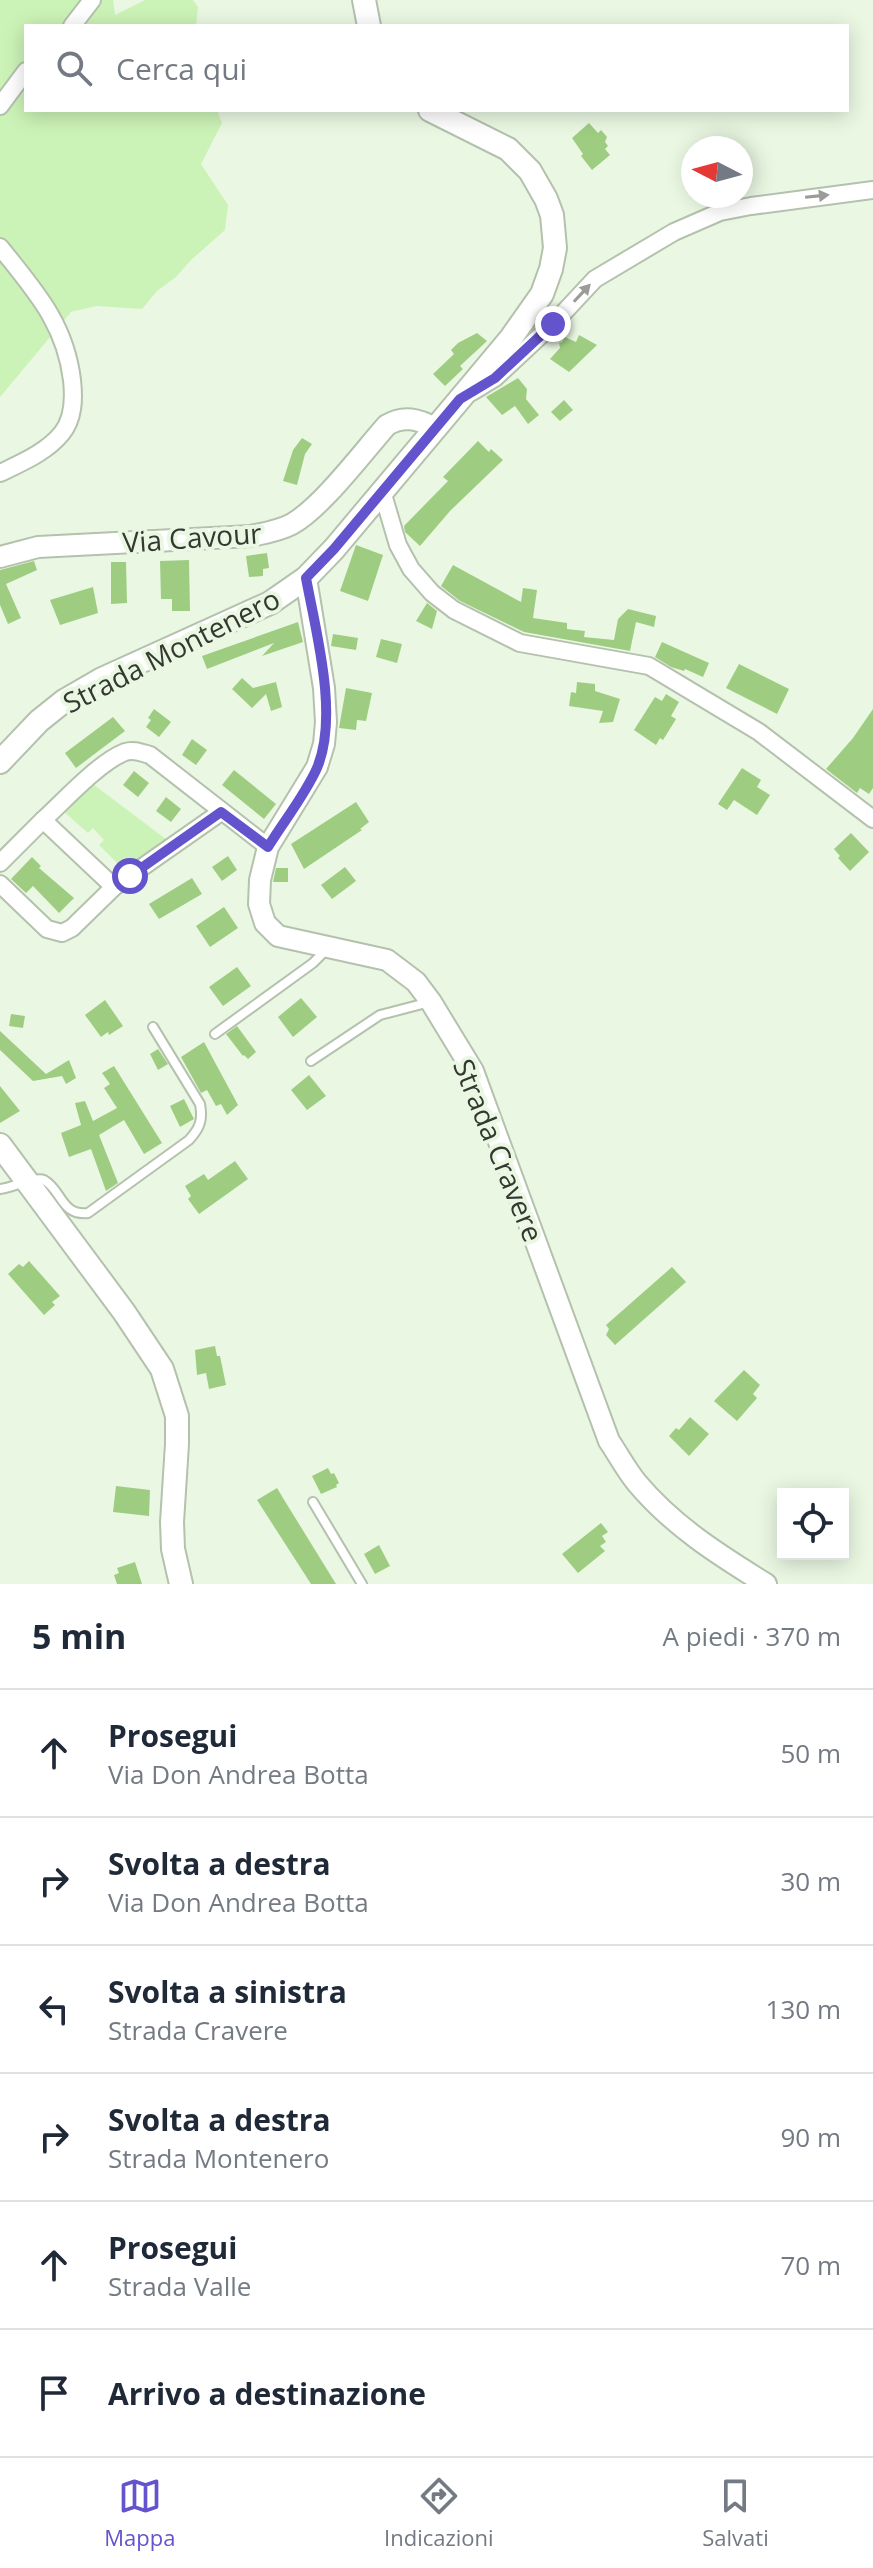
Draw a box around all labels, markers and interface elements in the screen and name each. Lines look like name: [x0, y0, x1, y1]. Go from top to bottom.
search box: [24, 24, 849, 112]
icon: search: [52, 46, 96, 90]
text: Cerca qui: [116, 48, 247, 89]
north arrow: [681, 136, 753, 208]
one-way arrow: [805, 189, 830, 202]
one-way arrow: [572, 284, 590, 303]
route end: [535, 306, 571, 342]
street label: Via Cavour: [121, 513, 263, 561]
street label: Strada Montenero: [56, 579, 286, 721]
route start: [112, 858, 148, 894]
street label: Strada Cravere: [445, 1053, 553, 1247]
map controls: [777, 1488, 849, 1560]
button: locate: [777, 1488, 849, 1560]
text: 5 min: [32, 1613, 126, 1659]
text: A piedi · 370 m: [663, 1618, 841, 1654]
text: Prosegui: [108, 1715, 238, 1756]
icon: ahead: [32, 1731, 76, 1775]
text: 50 m: [780, 1735, 841, 1771]
text: Via Don Andrea Botta: [108, 1756, 369, 1792]
text: Svolta a destra: [108, 1843, 331, 1884]
icon: right: [32, 1859, 76, 1903]
text: 30 m: [780, 1863, 841, 1899]
text: Via Don Andrea Botta: [108, 1884, 369, 1920]
text: Svolta a sinistra: [108, 1971, 347, 2012]
icon: left: [32, 1987, 76, 2031]
text: 130 m: [766, 1991, 841, 2027]
text: Strada Cravere: [108, 2012, 288, 2048]
text: Svolta a destra: [108, 2099, 331, 2140]
icon: right: [32, 2115, 76, 2159]
text: 90 m: [780, 2119, 841, 2155]
text: Strada Montenero: [108, 2140, 329, 2176]
text: Prosegui: [108, 2227, 238, 2268]
icon: ahead: [32, 2243, 76, 2287]
text: 70 m: [780, 2247, 841, 2283]
text: Strada Valle: [108, 2268, 251, 2304]
icon: arrive: [32, 2371, 76, 2415]
text: Arrivo a destinazione: [108, 2373, 426, 2414]
tab: Mappa: [104, 2474, 175, 2552]
tab: Indicazioni: [384, 2474, 494, 2552]
tab: Salvati: [702, 2474, 769, 2552]

